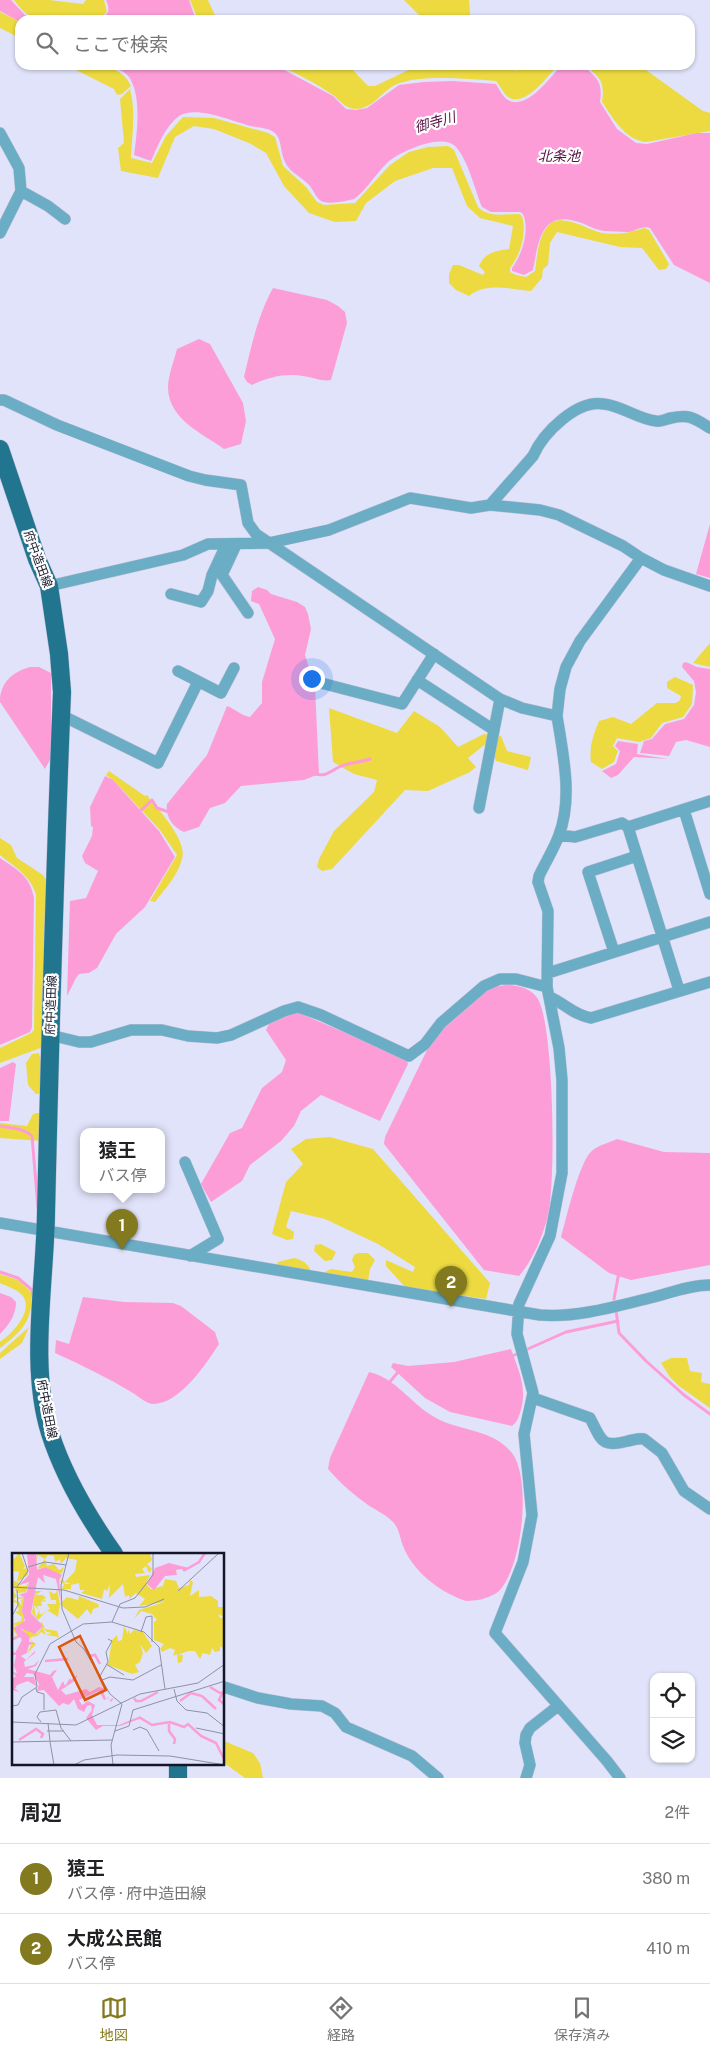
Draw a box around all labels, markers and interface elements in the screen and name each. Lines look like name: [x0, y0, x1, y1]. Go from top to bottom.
search box: [15, 15, 695, 70]
icon: search: [33, 29, 61, 57]
text: ここで検索: [73, 33, 168, 55]
water label: 御寺川: [413, 108, 459, 135]
water label: 北条池: [538, 148, 582, 164]
street label: 府中造田線: [21, 528, 55, 590]
your location: [299, 666, 325, 692]
street label: 府中造田線: [43, 975, 59, 1035]
popup: [80, 1128, 165, 1193]
text: 猿王: [98, 1139, 137, 1161]
text: バス停: [98, 1166, 147, 1185]
pin: 1: [106, 1209, 138, 1250]
pin: 2: [435, 1266, 467, 1307]
street label: 府中造田線: [34, 1378, 60, 1440]
inset map: [12, 1553, 225, 1766]
map controls: [650, 1673, 695, 1763]
button: locate: [650, 1673, 695, 1718]
button: layers: [650, 1718, 695, 1763]
text: 周辺: [20, 1800, 62, 1825]
text: 2件: [664, 1803, 690, 1822]
text: 猿王: [67, 1857, 105, 1879]
text: 1: [33, 1869, 39, 1888]
text: 380 m: [642, 1869, 690, 1888]
text: バス停 · 府中造田線: [67, 1884, 206, 1903]
text: 大成公民館: [67, 1927, 162, 1949]
text: 2: [31, 1939, 41, 1958]
text: 410 m: [646, 1939, 690, 1958]
text: バス停: [67, 1954, 115, 1973]
tab: 地図: [100, 1994, 128, 2044]
tab: 経路: [327, 1994, 355, 2044]
tab: 保存済み: [554, 1994, 610, 2044]

